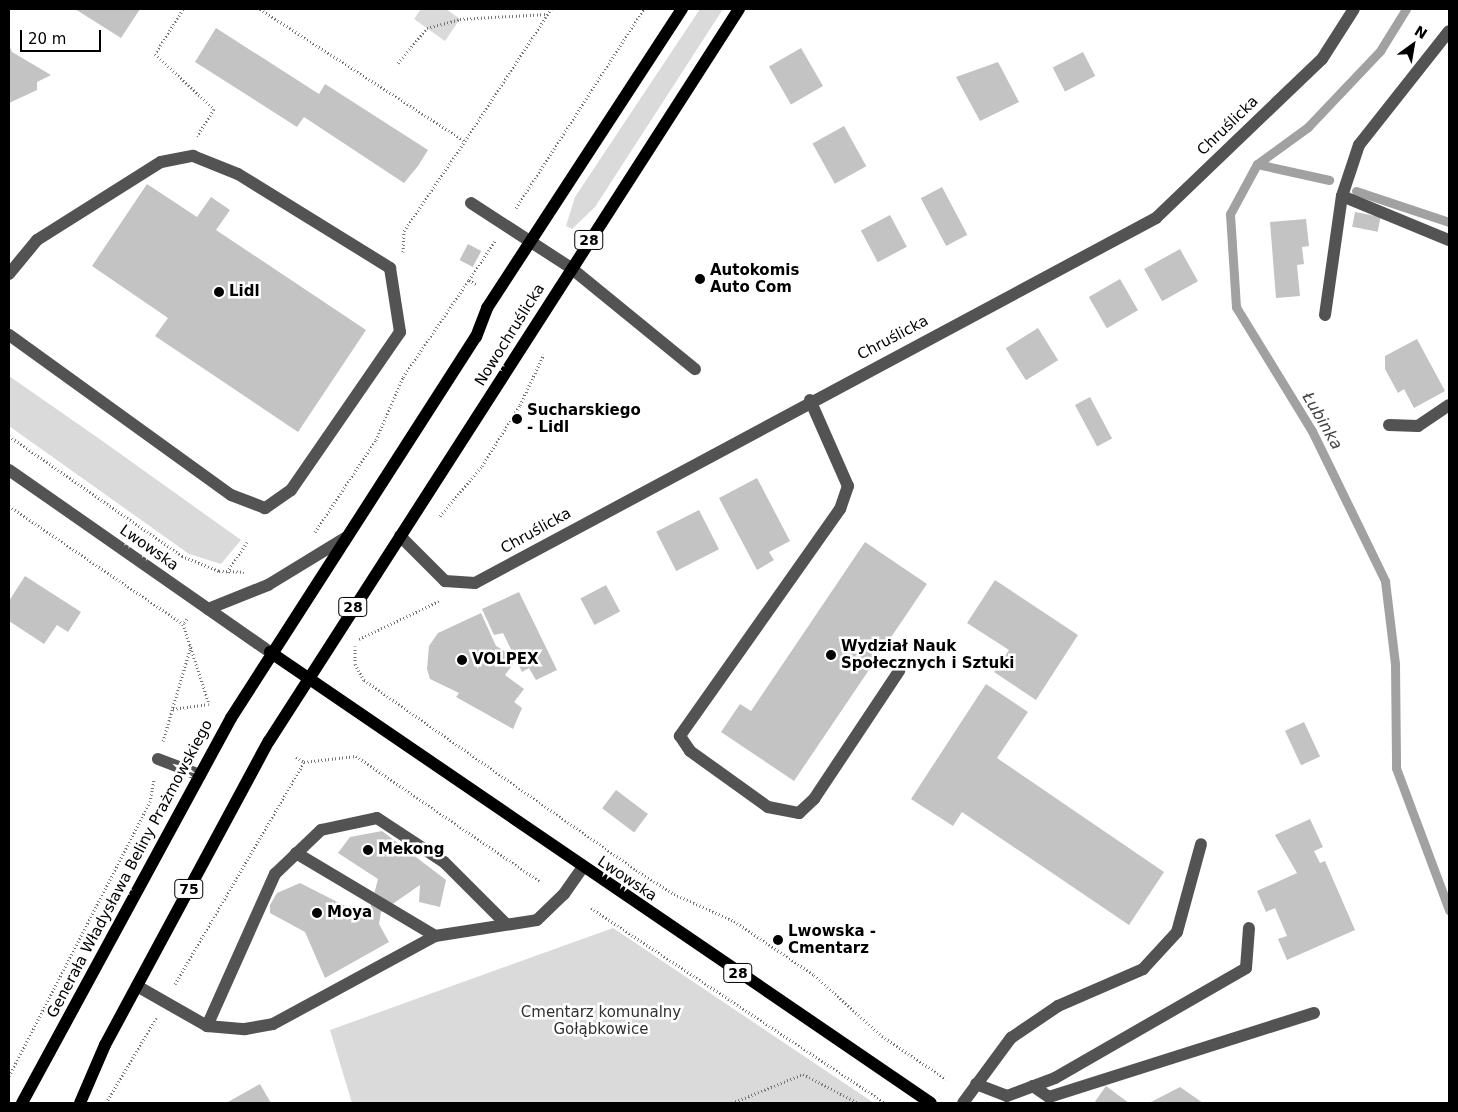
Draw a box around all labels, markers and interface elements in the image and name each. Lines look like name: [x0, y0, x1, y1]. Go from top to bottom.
scale bar: [22, 20, 104, 52]
north arrow: [1388, 20, 1438, 70]
text: N: [1412, 22, 1430, 42]
text: 20 m: [28, 30, 66, 48]
street label: Chruślicka: [1194, 93, 1262, 159]
road number: 28: [574, 228, 604, 252]
place label: Autokomis Auto Com: [710, 261, 799, 296]
marker: Autokomis Auto Com: [694, 273, 706, 285]
street label: Nowochruślicka: [471, 281, 549, 389]
place label: Lidl: [229, 283, 260, 301]
marker: Lidl: [213, 286, 225, 298]
street label: Chruślicka: [854, 312, 932, 364]
water label: Łubinka: [1298, 389, 1346, 453]
place label: Sucharskiego - Lidl: [527, 401, 641, 436]
marker: Sucharskiego - Lidl: [511, 413, 523, 425]
street label: Chruślicka: [498, 504, 574, 558]
street label: Lwowska: [116, 521, 182, 575]
road number: 28: [338, 596, 368, 618]
place label: Wydział Nauk Społecznych i Sztuki: [841, 637, 1014, 672]
marker: Wydział Nauk Społecznych i Sztuki: [825, 649, 837, 661]
place label: VOLPEX: [472, 651, 538, 669]
marker: VOLPEX: [456, 654, 468, 666]
street label: Generała Władysława Beliny Prażmowskiego: [43, 717, 217, 1021]
place label: Mekong: [378, 841, 444, 859]
marker: Mekong: [362, 844, 374, 856]
street label: Lwowska: [594, 853, 660, 905]
road number: 75: [174, 878, 204, 901]
place label: Moya: [327, 904, 372, 922]
marker: Moya: [311, 907, 323, 919]
place label: Lwowska - Cmentarz: [788, 922, 876, 957]
marker: Lwowska - Cmentarz: [772, 934, 784, 946]
road number: 28: [723, 961, 753, 984]
park label: Cmentarz komunalny Gołąbkowice: [521, 1003, 681, 1038]

